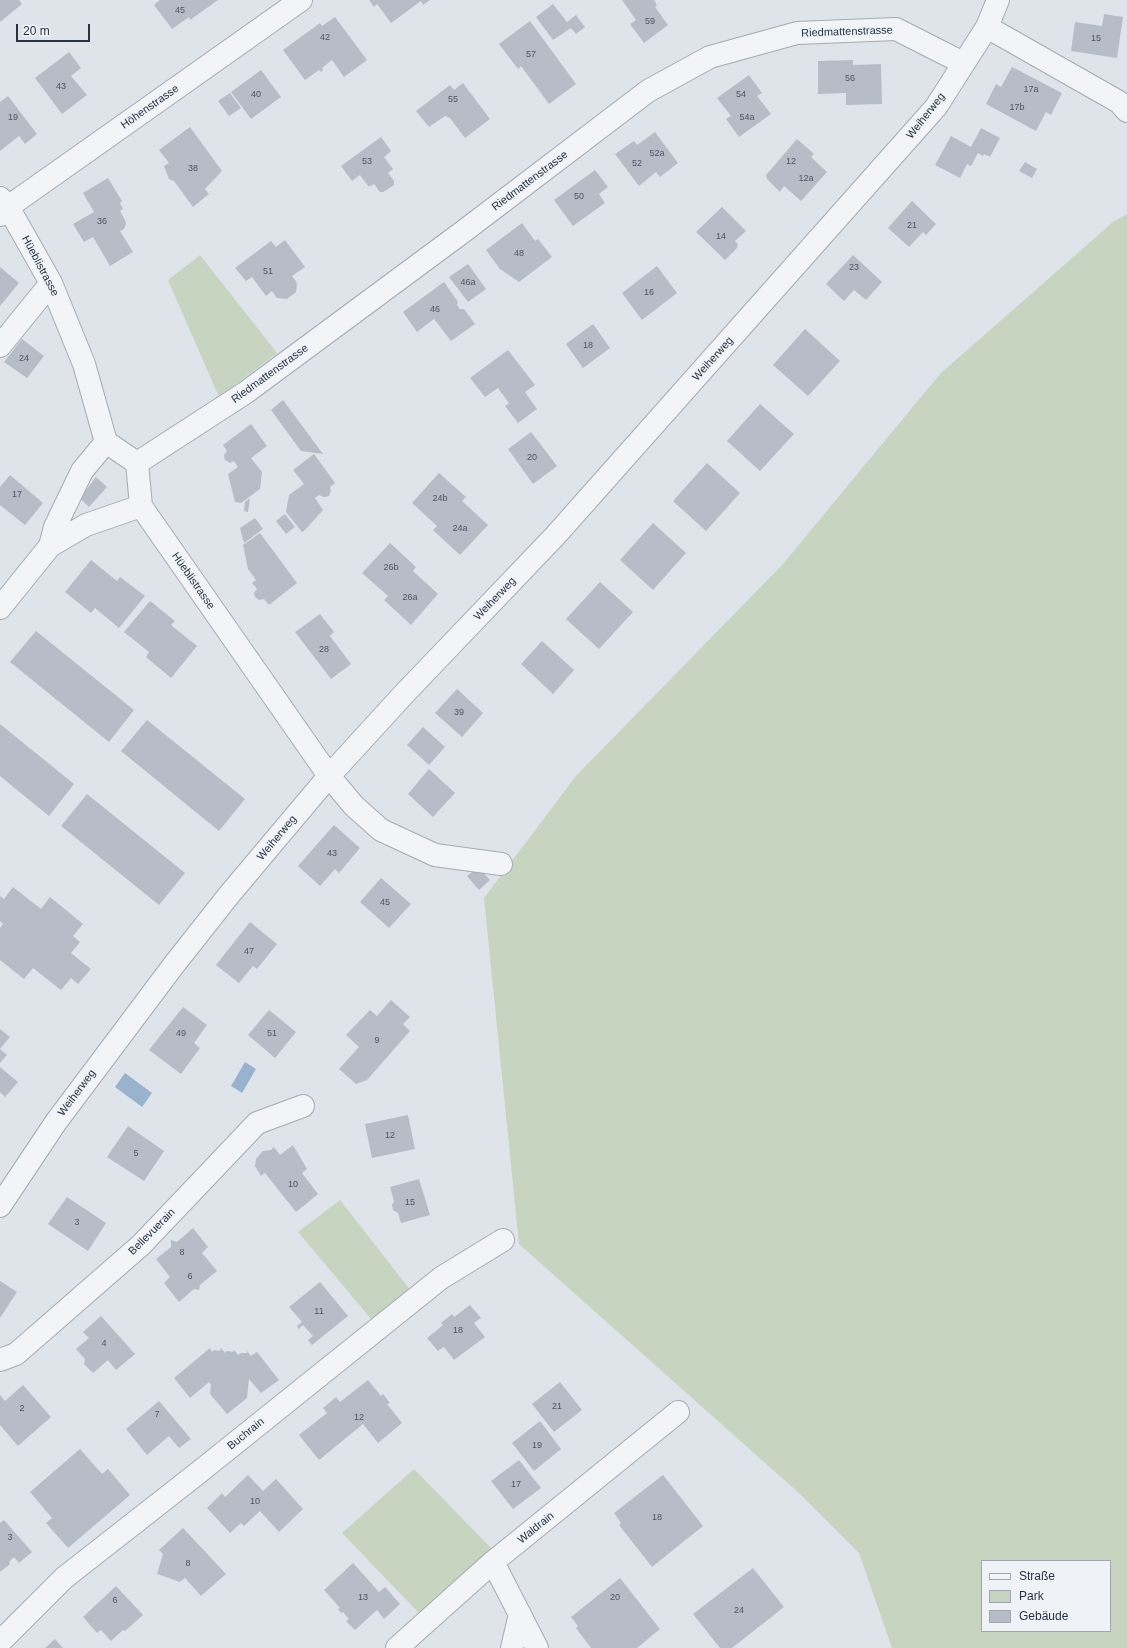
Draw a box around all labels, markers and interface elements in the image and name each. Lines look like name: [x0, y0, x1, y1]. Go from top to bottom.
house number: 45: [175, 6, 185, 16]
scale bar: [18, 16, 92, 42]
house number: 59: [645, 17, 655, 27]
text: 20 m: [23, 24, 50, 38]
street label: Riedmattenstrasse: [801, 24, 893, 40]
house number: 42: [320, 33, 330, 43]
house number: 15: [1091, 34, 1101, 44]
house number: 57: [526, 50, 536, 60]
house number: 56: [845, 74, 855, 84]
house number: 43: [56, 82, 66, 92]
street label: Höhenstrasse: [118, 82, 182, 132]
house number: 17a: [1023, 85, 1039, 95]
house number: 40: [251, 90, 261, 100]
house number: 54: [736, 90, 746, 100]
street label: Weiherweg: [904, 90, 948, 142]
house number: 55: [448, 95, 458, 105]
house number: 17b: [1009, 103, 1025, 113]
house number: 19: [8, 113, 18, 123]
house number: 54a: [739, 113, 755, 123]
street label: Riedmattenstrasse: [489, 148, 571, 214]
house number: 52a: [649, 149, 665, 159]
house number: 53: [362, 157, 372, 167]
house number: 12: [786, 157, 796, 167]
house number: 52: [632, 159, 642, 169]
house number: 38: [188, 164, 198, 174]
house number: 12a: [798, 174, 814, 184]
house number: 50: [574, 192, 584, 202]
house number: 36: [97, 217, 107, 227]
house number: 21: [907, 221, 917, 231]
house number: 14: [716, 232, 726, 242]
street label: Hüeblistrasse: [19, 233, 61, 299]
house number: 48: [514, 249, 524, 259]
house number: 23: [849, 263, 859, 273]
house number: 51: [263, 267, 273, 277]
house number: 46a: [460, 278, 476, 288]
house number: 16: [644, 288, 654, 298]
house number: 46: [430, 305, 440, 315]
street label: Weiherweg: [690, 334, 736, 384]
house number: 18: [583, 341, 593, 351]
street label: Riedmattenstrasse: [229, 342, 311, 406]
house number: 24: [19, 354, 29, 364]
house number: 20: [527, 453, 537, 463]
house number: 17: [12, 490, 22, 500]
house number: 24b: [432, 494, 448, 504]
house number: 24a: [452, 524, 468, 534]
street label: Hüeblistrasse: [168, 550, 218, 612]
house number: 26b: [383, 563, 399, 573]
street label: Weiherweg: [471, 575, 519, 623]
house number: 26a: [402, 593, 418, 603]
house number: 28: [319, 645, 329, 655]
house number: 39: [454, 708, 464, 718]
street label: Weiherweg: [254, 813, 300, 863]
house number: 43: [327, 849, 337, 859]
house number: 45: [380, 898, 390, 908]
house number: 47: [244, 947, 254, 957]
house number: 49: [176, 1029, 186, 1039]
house number: 51: [267, 1029, 277, 1039]
house number: 9: [374, 1036, 380, 1046]
street label: Weiherweg: [55, 1067, 99, 1119]
house number: 12: [385, 1131, 395, 1141]
house number: 5: [133, 1149, 139, 1159]
house number: 10: [288, 1180, 298, 1190]
house number: 15: [405, 1198, 415, 1208]
street label: Bellevuerain: [126, 1206, 178, 1258]
house number: 3: [74, 1218, 80, 1228]
house number: 8: [179, 1248, 185, 1258]
house number: 6: [187, 1272, 193, 1282]
house number: 11: [314, 1307, 324, 1317]
house number: 18: [453, 1326, 463, 1336]
house number: 4: [101, 1339, 107, 1349]
house number: 21: [552, 1402, 562, 1412]
house number: 2: [19, 1404, 25, 1414]
house number: 7: [154, 1410, 160, 1420]
house number: 12: [354, 1413, 364, 1423]
street label: Buchrain: [225, 1415, 267, 1453]
house number: 19: [532, 1441, 542, 1451]
house number: 17: [511, 1480, 521, 1490]
house number: 10: [250, 1497, 260, 1507]
street label: Waldrain: [515, 1509, 557, 1547]
house number: 18: [652, 1513, 662, 1523]
house number: 3: [7, 1533, 13, 1543]
house number: 8: [185, 1559, 191, 1569]
legend: [981, 1560, 1111, 1632]
text: Straße: [1019, 1569, 1055, 1583]
text: Park: [1019, 1589, 1044, 1603]
house number: 13: [358, 1593, 368, 1603]
house number: 20: [610, 1593, 620, 1603]
house number: 6: [112, 1596, 118, 1606]
house number: 24: [734, 1606, 744, 1616]
text: Gebäude: [1019, 1609, 1068, 1623]

